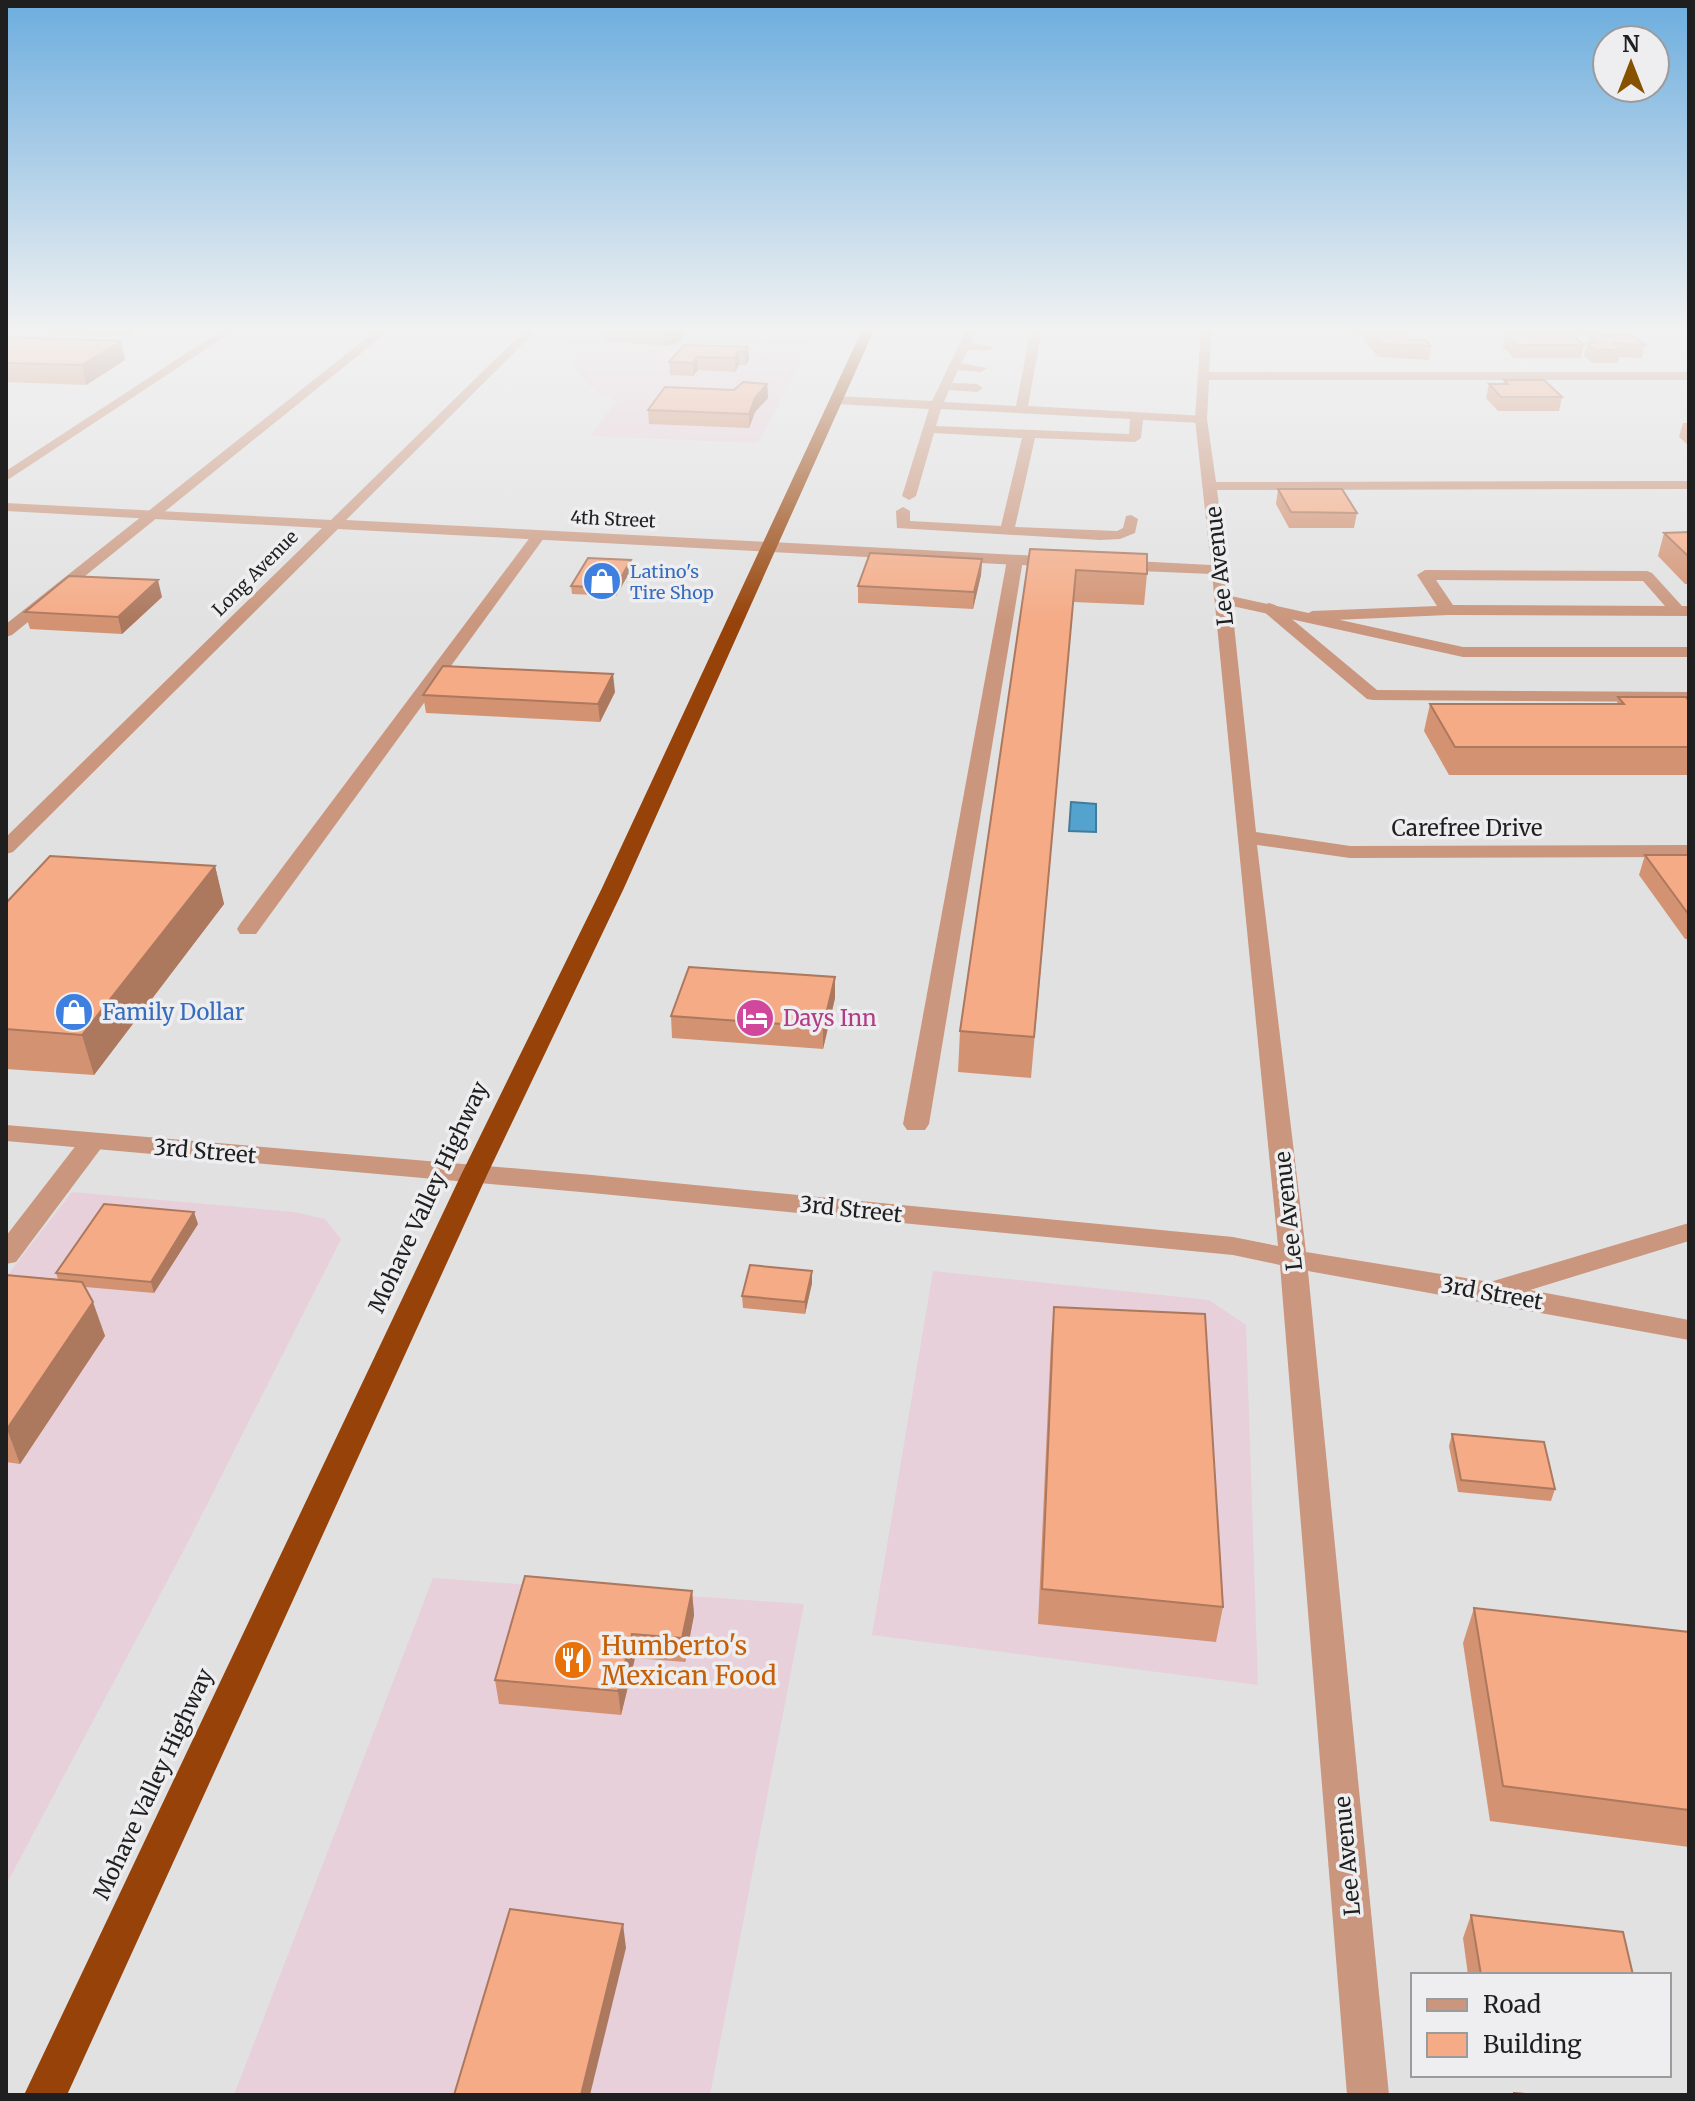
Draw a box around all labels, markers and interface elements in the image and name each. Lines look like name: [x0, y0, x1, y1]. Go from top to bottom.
north arrow: [1591, 24, 1671, 104]
text: N: [1622, 30, 1640, 58]
street label: 4th Street: [570, 505, 656, 533]
street label: Lee Avenue: [1199, 505, 1239, 627]
street label: Long Avenue: [207, 525, 303, 621]
shop icon: Latino's Tire Shop: [581, 560, 623, 602]
place label: Latino's Tire Shop: [630, 560, 714, 604]
street label: Carefree Drive: [1392, 814, 1542, 842]
shop icon: Family Dollar: [53, 991, 95, 1033]
hotel icon: Days Inn: [734, 997, 776, 1039]
place label: Family Dollar: [102, 998, 245, 1026]
place label: Days Inn: [783, 1004, 877, 1032]
street label: Mohave Valley Highway: [362, 1077, 494, 1317]
street label: 3rd Street: [153, 1133, 258, 1169]
street label: Lee Avenue: [1268, 1150, 1308, 1272]
street label: 3rd Street: [798, 1190, 904, 1228]
street label: 3rd Street: [1439, 1270, 1545, 1316]
place label: Humberto's Mexican Food: [601, 1629, 777, 1692]
restaurant icon: Humberto's Mexican Food: [552, 1639, 594, 1681]
street label: Mohave Valley Highway: [87, 1664, 219, 1904]
street label: Lee Avenue: [1328, 1795, 1366, 1917]
legend: [1411, 1973, 1671, 2077]
text: Road: [1483, 1989, 1541, 2020]
text: Building: [1483, 2029, 1582, 2060]

